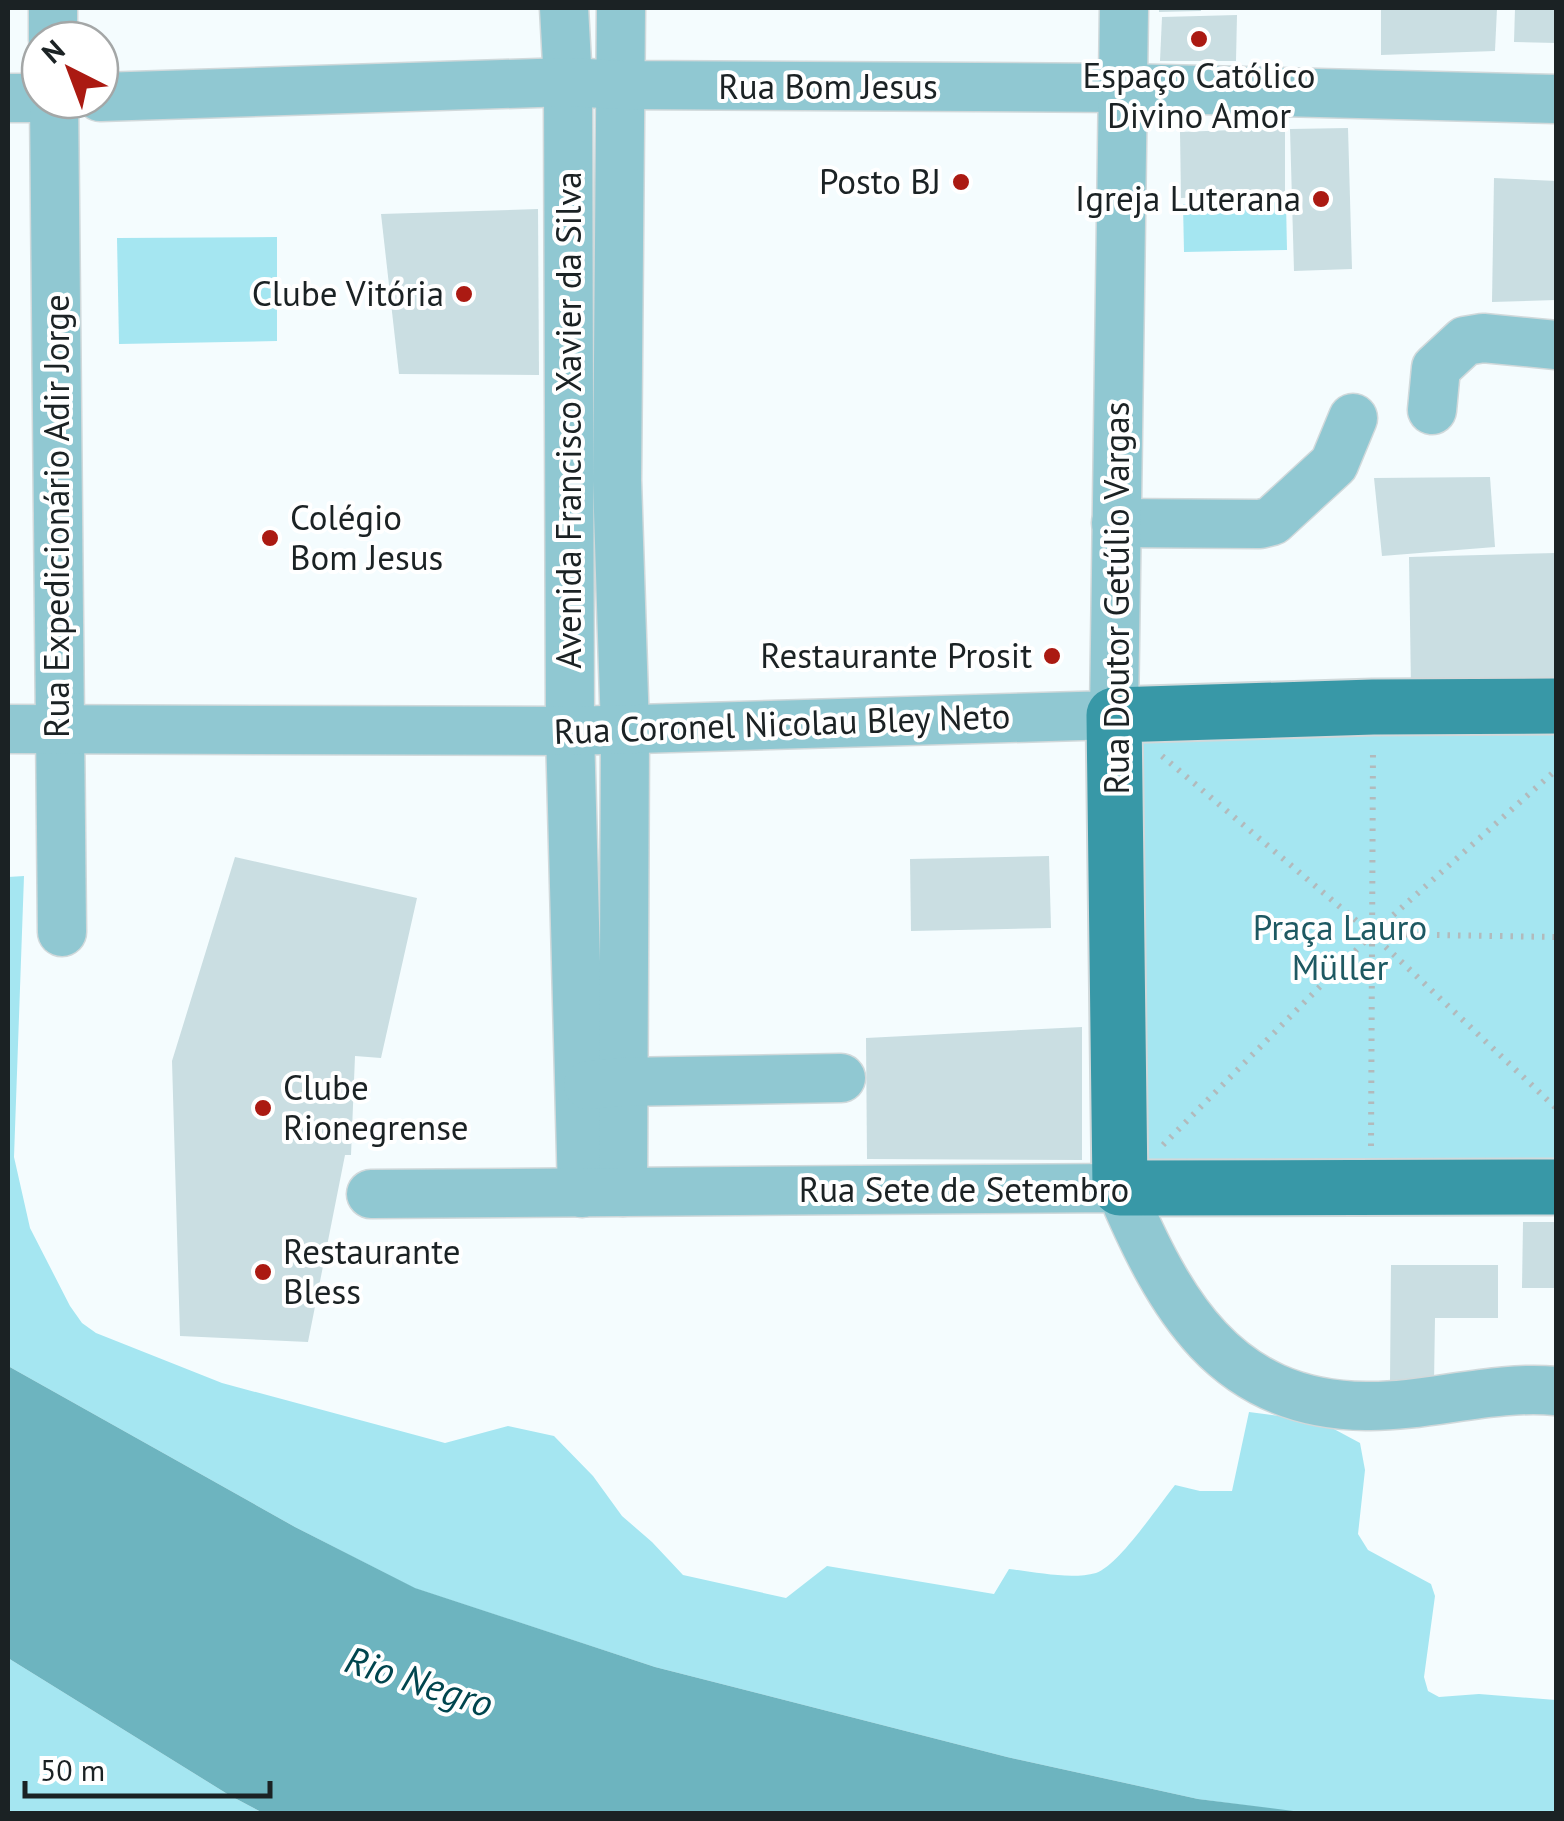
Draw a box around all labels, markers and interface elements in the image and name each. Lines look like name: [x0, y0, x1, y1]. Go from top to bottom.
north arrow: [20, 20, 120, 120]
marker: Espaço Católico Divino Amor: [1188, 28, 1210, 50]
text: N: [34, 31, 72, 71]
place label: Espaço Católico Divino Amor: [1082, 52, 1316, 138]
street label: Rua Bom Jesus: [718, 63, 938, 109]
place label: Posto BJ: [819, 158, 941, 204]
street label: Avenida Francisco Xavier da Silva: [545, 171, 591, 669]
marker: Posto BJ: [950, 171, 972, 193]
place label: Igreja Luterana: [1075, 175, 1301, 221]
marker: Igreja Luterana: [1310, 188, 1332, 210]
place label: Clube Vitória: [252, 270, 444, 316]
marker: Clube Vitória: [453, 283, 475, 305]
street label: Rua Expedicionário Adir Jorge: [33, 294, 79, 738]
street label: Rua Doutor Getúlio Vargas: [1093, 402, 1139, 794]
place label: Colégio Bom Jesus: [290, 494, 443, 580]
marker: Colégio Bom Jesus: [259, 527, 281, 549]
place label: Restaurante Prosit: [760, 632, 1032, 678]
marker: Restaurante Prosit: [1041, 645, 1063, 667]
street label: Rua Coronel Nicolau Bley Neto: [553, 692, 1011, 754]
park label: Praça Lauro Müller: [1253, 904, 1427, 990]
place label: Clube Rionegrense: [283, 1064, 469, 1150]
marker: Clube Rionegrense: [252, 1097, 274, 1119]
street label: Rua Sete de Setembro: [799, 1166, 1129, 1212]
place label: Restaurante Bless: [283, 1228, 460, 1314]
marker: Restaurante Bless: [252, 1261, 274, 1283]
water label: Rio Negro: [339, 1634, 500, 1727]
scale bar: [25, 1736, 270, 1798]
text: 50 m: [40, 1750, 105, 1789]

